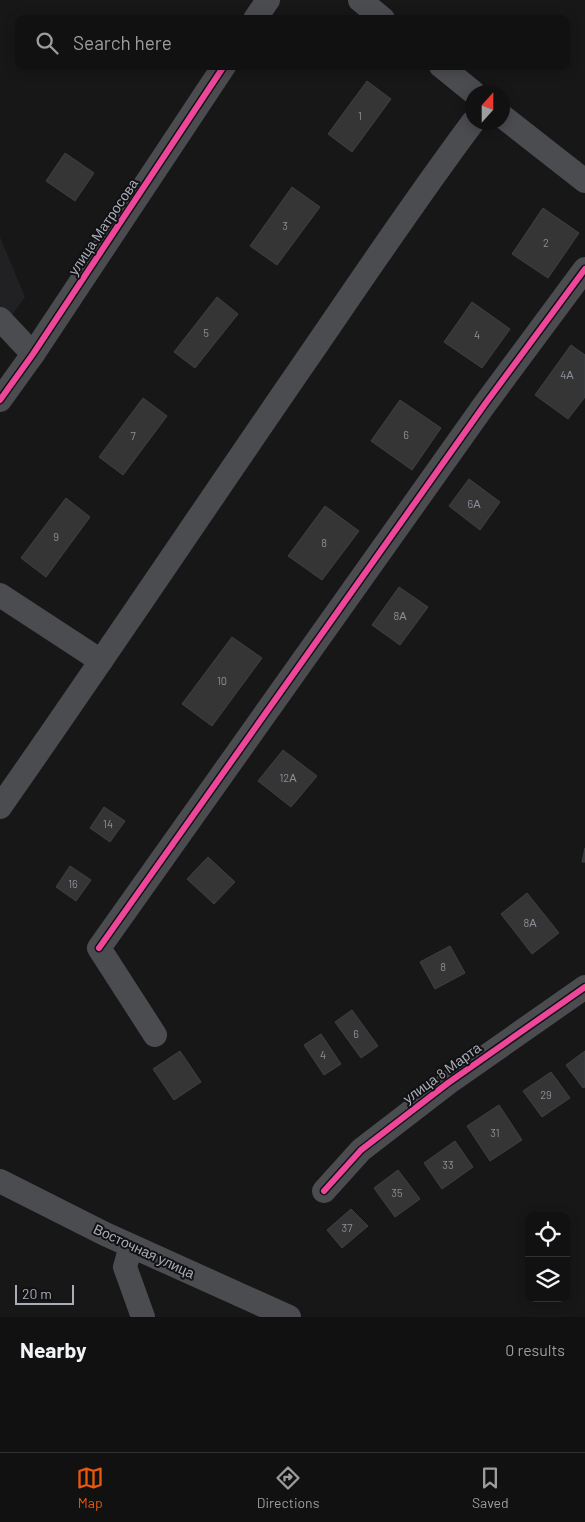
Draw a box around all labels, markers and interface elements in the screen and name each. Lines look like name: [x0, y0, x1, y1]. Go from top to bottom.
search box: [15, 15, 570, 70]
icon: search: [33, 29, 61, 57]
text: Search here: [73, 31, 172, 54]
north arrow: [465, 85, 510, 130]
house number: 1: [358, 109, 362, 122]
street label: улица Матросова: [64, 175, 141, 278]
house number: 3: [282, 219, 288, 232]
house number: 2: [543, 236, 549, 249]
house number: 5: [203, 326, 209, 339]
house number: 4: [474, 328, 480, 341]
house number: 4А: [560, 368, 574, 381]
house number: 6: [403, 428, 409, 441]
house number: 7: [130, 429, 136, 442]
house number: 6А: [467, 497, 481, 510]
house number: 9: [53, 530, 59, 543]
house number: 8: [321, 536, 327, 549]
house number: 8А: [393, 609, 407, 622]
house number: 10: [217, 674, 227, 687]
house number: 12А: [279, 771, 297, 784]
house number: 14: [103, 817, 113, 830]
house number: 16: [68, 877, 78, 890]
house number: 8А: [523, 916, 537, 929]
house number: 8: [440, 960, 446, 973]
house number: 6: [353, 1027, 359, 1040]
street label: улица 8 Марта: [399, 1038, 484, 1107]
house number: 4: [320, 1048, 326, 1061]
house number: 29: [540, 1088, 552, 1101]
house number: 31: [490, 1126, 500, 1139]
house number: 33: [442, 1158, 454, 1171]
house number: 35: [391, 1186, 403, 1199]
map controls: [525, 1212, 570, 1302]
button: locate: [525, 1212, 570, 1257]
street label: Восточная улица: [91, 1220, 198, 1281]
house number: 37: [342, 1221, 352, 1234]
button: layers: [525, 1257, 570, 1302]
scale bar: [15, 1282, 74, 1305]
text: 20 m: [22, 1285, 52, 1302]
text: Nearby: [20, 1337, 86, 1362]
text: 0 results: [505, 1340, 565, 1359]
tab: Map: [76, 1464, 104, 1511]
tab: Directions: [257, 1464, 319, 1511]
tab: Saved: [472, 1464, 509, 1511]

